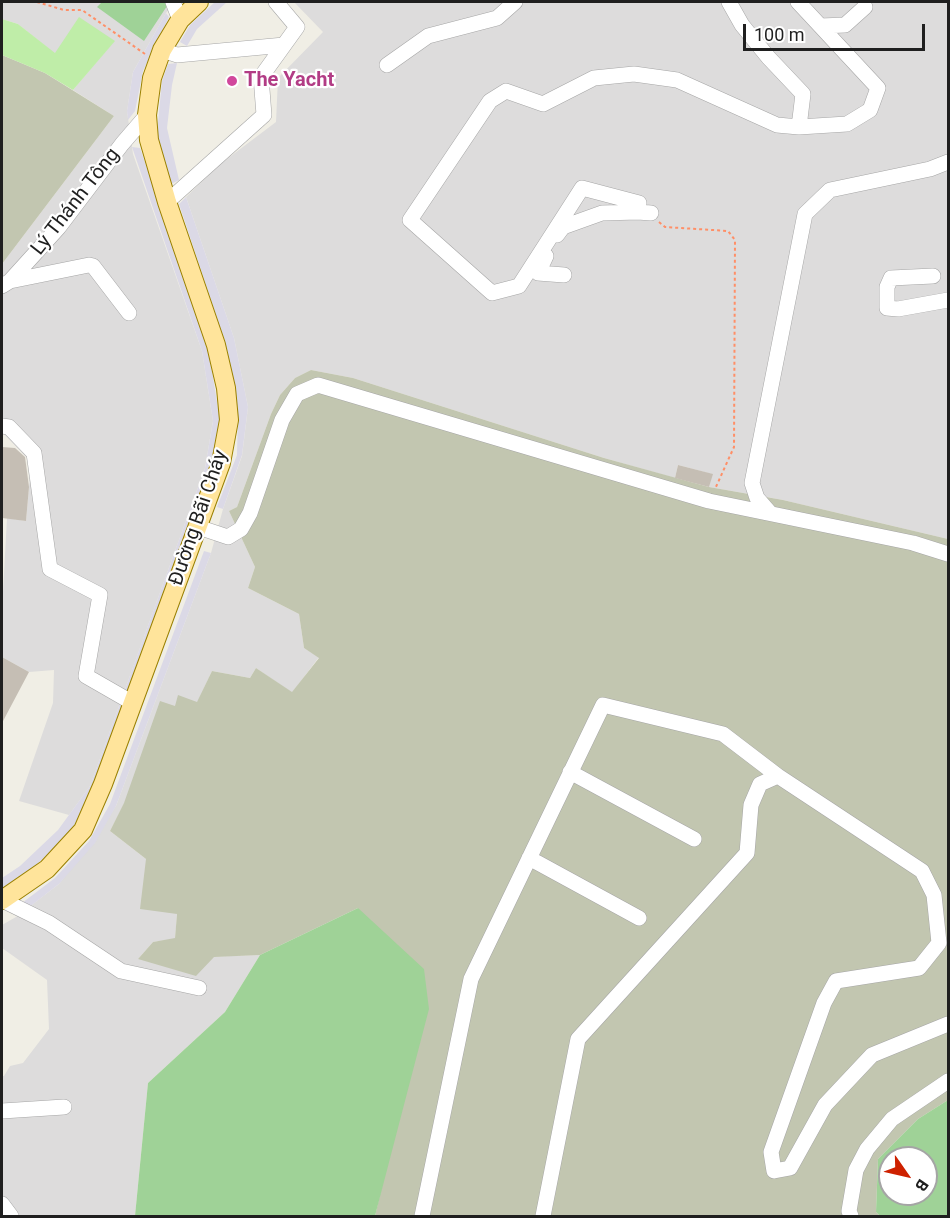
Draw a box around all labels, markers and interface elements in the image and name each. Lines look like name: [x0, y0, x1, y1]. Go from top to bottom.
scale bar: [746, 12, 928, 50]
text: 100 m: [754, 24, 805, 45]
place label: The Yacht: [244, 69, 334, 93]
marker: The Yacht: [225, 74, 239, 88]
street label: Lý Thánh Tông: [27, 144, 125, 260]
street label: Đường Bãi Cháy: [165, 447, 233, 589]
north arrow: [878, 1146, 938, 1206]
text: B: [911, 1176, 932, 1195]

